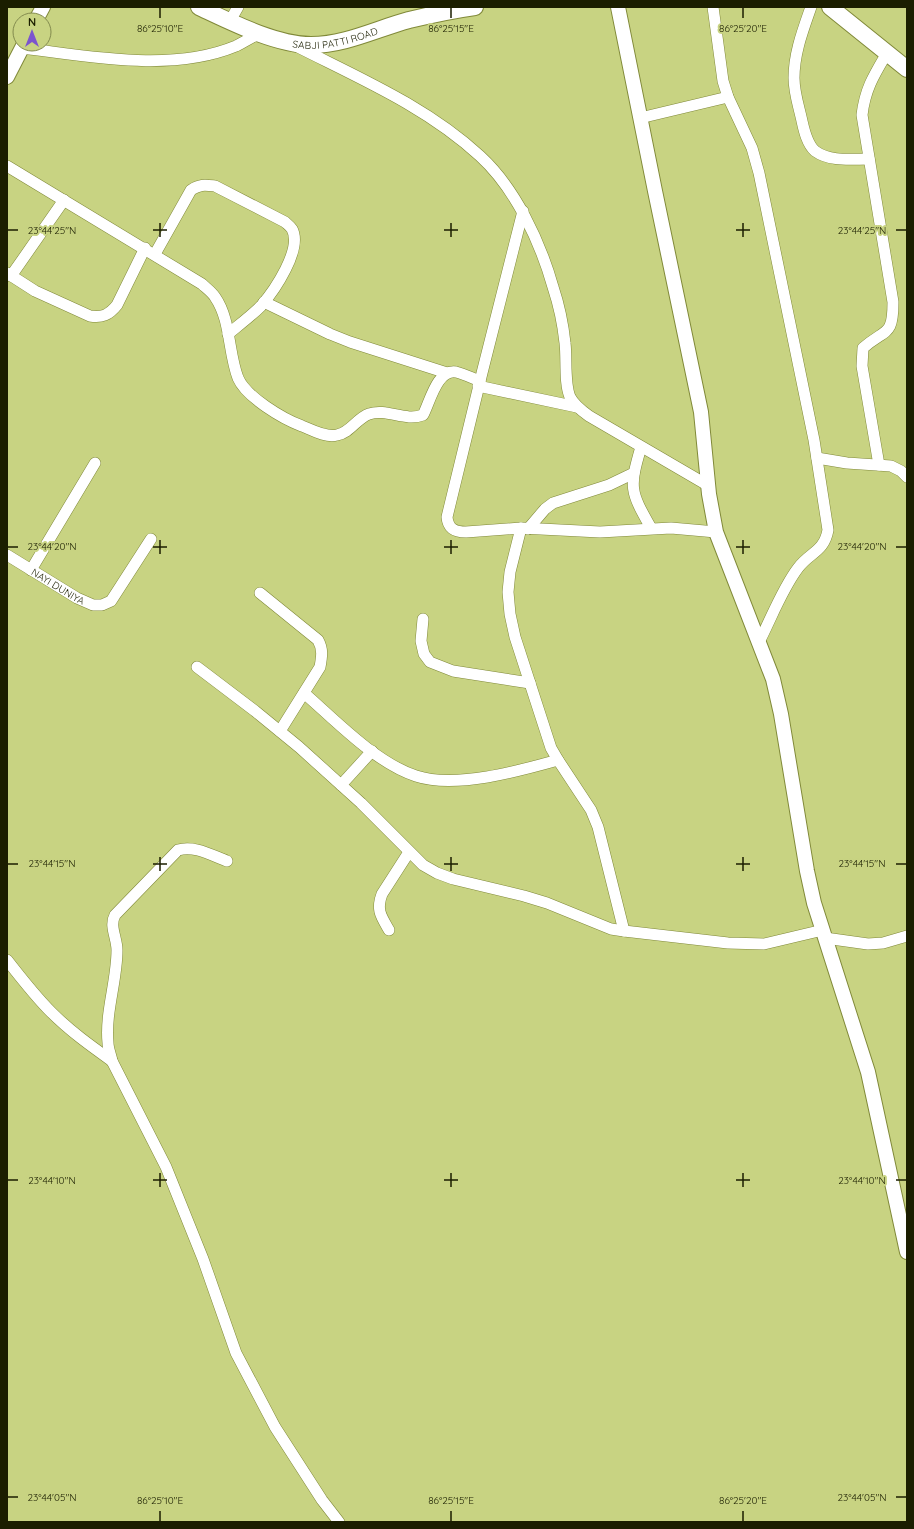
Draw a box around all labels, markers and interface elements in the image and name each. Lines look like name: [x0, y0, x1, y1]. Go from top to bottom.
north arrow: [12, 12, 52, 52]
text: N: [28, 15, 36, 29]
text: 86°25'10"E: [137, 22, 183, 35]
text: 86°25'15"E: [428, 22, 474, 35]
text: 86°25'20"E: [719, 22, 767, 35]
street label: SABJI PATTI ROAD: [292, 24, 379, 52]
text: 23°44'25"N: [28, 224, 76, 237]
text: 23°44'25"N: [838, 224, 886, 237]
text: 23°44'20"N: [27, 540, 77, 553]
text: 23°44'20"N: [837, 540, 887, 553]
street label: NAYI DUNIYA: [29, 565, 87, 607]
text: 23°44'15"N: [29, 857, 75, 870]
text: 23°44'15"N: [839, 857, 885, 870]
text: 23°44'10"N: [28, 1174, 76, 1187]
text: 23°44'10"N: [838, 1174, 886, 1187]
text: 23°44'05"N: [27, 1491, 77, 1504]
text: 23°44'05"N: [837, 1491, 887, 1504]
text: 86°25'10"E: [137, 1494, 183, 1507]
text: 86°25'15"E: [428, 1494, 474, 1507]
text: 86°25'20"E: [719, 1494, 767, 1507]

